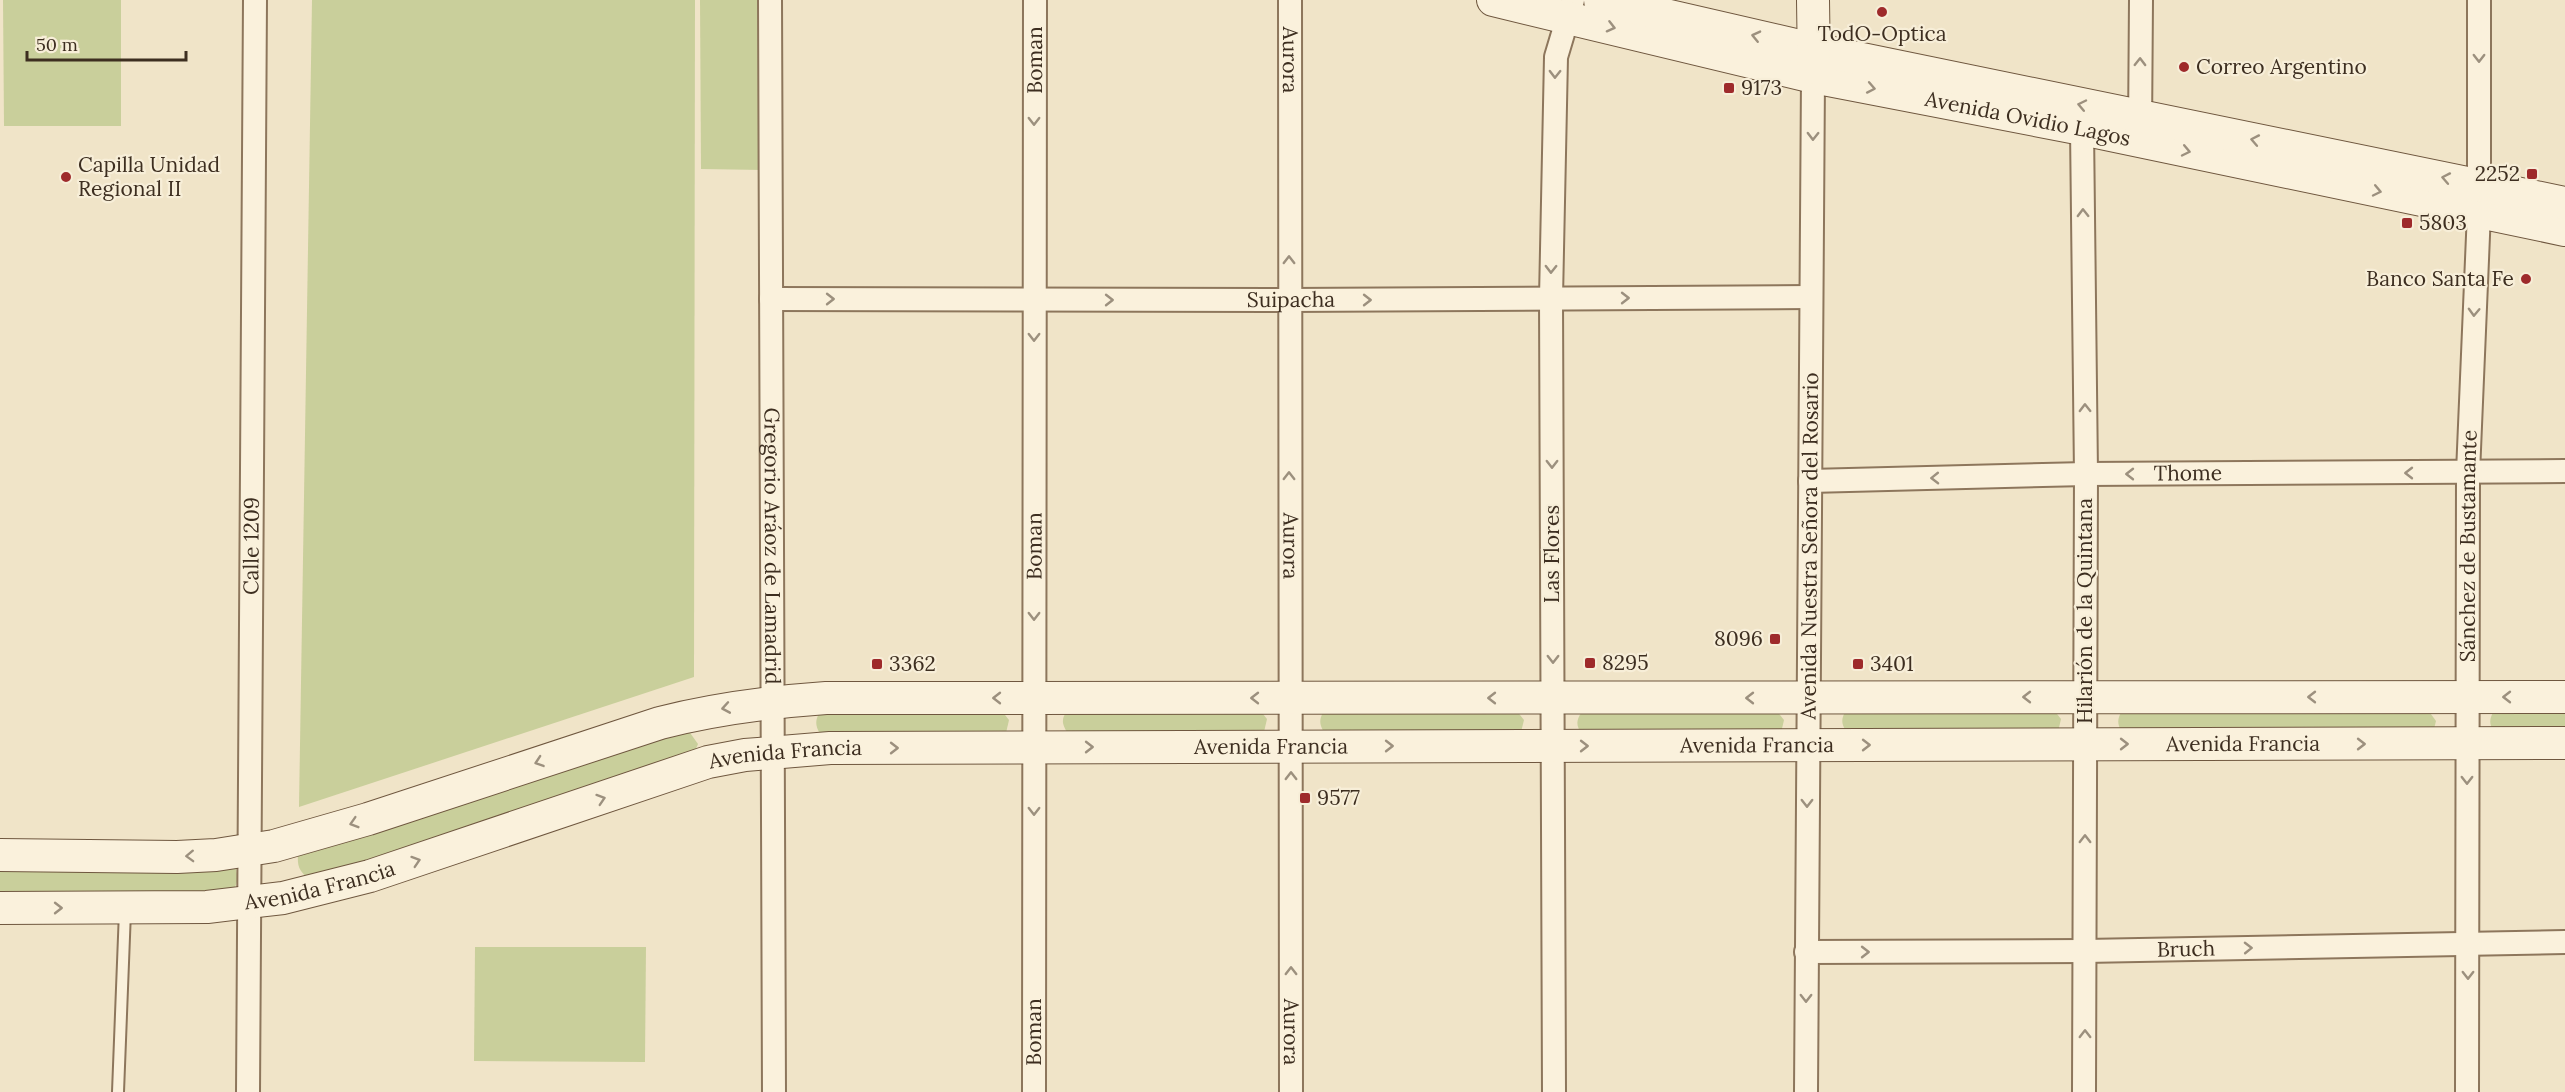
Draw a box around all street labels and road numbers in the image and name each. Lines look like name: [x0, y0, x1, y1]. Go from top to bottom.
street label: Boman: [1021, 26, 1048, 94]
street label: Aurora: [1277, 26, 1304, 94]
street label: Avenida Ovidio Lagos: [1922, 85, 2133, 152]
street label: Suipacha: [1247, 286, 1335, 313]
street label: Avenida Nuestra Señora del Rosario: [1795, 372, 1824, 721]
street label: Gregorio Aráoz de Lamadrid: [758, 407, 787, 685]
street label: Sánchez de Bustamante: [2454, 429, 2483, 662]
street label: Thome: [2154, 459, 2222, 487]
street label: Calle 1209: [237, 497, 265, 595]
street label: Hilarión de la Quintana: [2071, 498, 2098, 724]
street label: Las Flores: [1538, 505, 1565, 603]
street label: Boman: [1020, 512, 1048, 580]
street label: Aurora: [1277, 512, 1305, 580]
street label: Avenida Francia: [2165, 730, 2320, 757]
street label: Avenida Francia: [1679, 731, 1834, 759]
street label: Avenida Francia: [1193, 733, 1348, 760]
street label: Avenida Francia: [705, 734, 862, 775]
street label: Avenida Francia: [242, 854, 399, 916]
street label: Bruch: [2157, 935, 2215, 963]
street label: Boman: [1020, 998, 1047, 1066]
street label: Aurora: [1278, 998, 1305, 1066]

